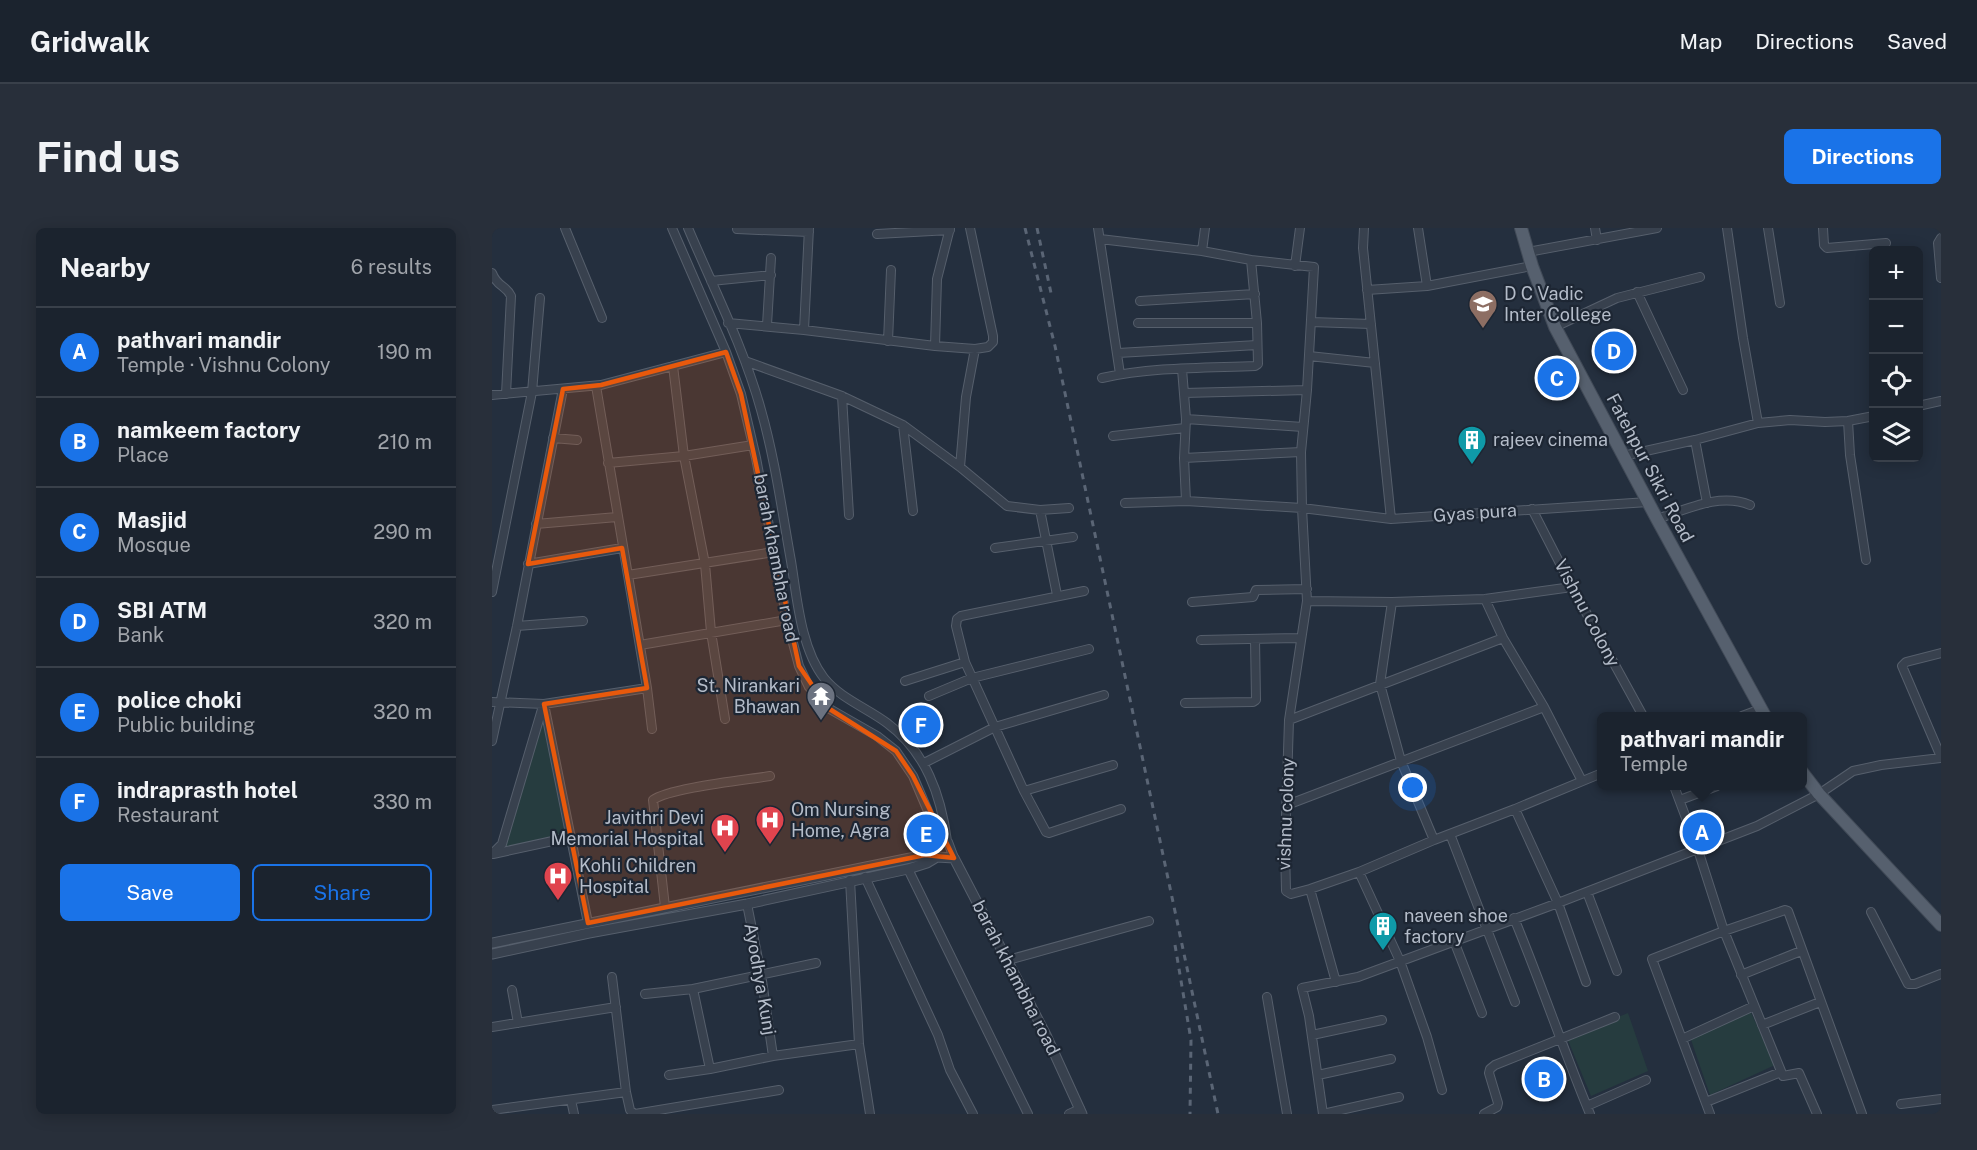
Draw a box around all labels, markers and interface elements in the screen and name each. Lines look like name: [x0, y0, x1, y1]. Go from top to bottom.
text: Gridwalk: [30, 25, 150, 58]
text: Map: [1680, 29, 1722, 54]
text: Directions: [1755, 29, 1854, 54]
text: Saved: [1887, 29, 1947, 54]
button: Directions: [1784, 129, 1941, 184]
text: Find us: [36, 132, 180, 181]
map controls: [1869, 246, 1923, 462]
button: +: [1869, 246, 1923, 300]
text: Nearby: [60, 252, 150, 283]
text: 6 results: [351, 255, 432, 279]
place label: D C Vadic Inter College: [1504, 283, 1611, 325]
school or university icon: D C Vadic Inter College: [1467, 288, 1499, 330]
button: −: [1869, 300, 1923, 354]
text: pathvari mandir: [117, 327, 281, 353]
pin: D: [1594, 328, 1634, 374]
text: A: [72, 340, 87, 364]
text: 190 m: [377, 340, 432, 364]
text: Temple · Vishnu Colony: [117, 353, 330, 377]
button: locate: [1869, 354, 1923, 408]
pin: C: [1538, 356, 1576, 400]
street label: Fatehpur Sikri Road: [1602, 390, 1699, 546]
button: layers: [1869, 408, 1923, 462]
text: namkeem factory: [117, 417, 301, 443]
building icon: rajeev cinema: [1456, 424, 1488, 466]
place label: rajeev cinema: [1493, 429, 1608, 450]
text: B: [73, 430, 86, 454]
text: 210 m: [378, 430, 432, 454]
text: Place: [117, 443, 169, 467]
street label: barah khambha road: [750, 472, 803, 644]
street label: Gyas pura: [1432, 499, 1518, 526]
text: Masjid: [117, 507, 187, 533]
text: C: [72, 520, 87, 544]
text: 290 m: [373, 520, 432, 544]
text: Mosque: [117, 533, 191, 557]
street label: Vishnu Colony: [1550, 555, 1625, 670]
text: SBI ATM: [117, 597, 207, 623]
text: D: [72, 610, 87, 634]
text: 320 m: [373, 610, 432, 634]
text: Bank: [117, 623, 164, 647]
place label: St. Nirankari Bhawan: [696, 675, 800, 717]
temple icon: St. Nirankari Bhawan: [805, 680, 837, 722]
text: police choki: [117, 687, 242, 713]
text: E: [73, 700, 86, 724]
text: 320 m: [373, 700, 432, 724]
pin: F: [902, 702, 940, 748]
popup: [1597, 712, 1807, 790]
text: Public building: [117, 713, 255, 737]
text: pathvari mandir: [1620, 726, 1784, 752]
text: Temple: [1620, 752, 1688, 776]
street label: vishnu colony: [1273, 757, 1298, 871]
your location: [1398, 773, 1427, 802]
text: indraprasth hotel: [117, 777, 298, 803]
text: F: [73, 790, 86, 814]
text: 330 m: [373, 790, 432, 814]
place label: Om Nursing Home, Agra: [791, 799, 890, 841]
text: Restaurant: [117, 803, 219, 827]
hospital icon: Om Nursing Home, Agra: [754, 804, 786, 846]
place label: Javithri Devi Memorial Hospital: [551, 807, 704, 849]
pin: A: [1682, 810, 1722, 854]
hospital icon: Javithri Devi Memorial Hospital: [709, 812, 741, 854]
pin: E: [906, 812, 946, 856]
place label: Kohli Children Hospital: [579, 855, 696, 897]
hospital icon: Kohli Children Hospital: [542, 860, 574, 902]
button: Save: [60, 864, 240, 921]
button: Share: [252, 864, 432, 921]
street label: barah khambha road: [968, 897, 1065, 1059]
place label: naveen shoe factory: [1404, 905, 1508, 947]
building icon: naveen shoe factory: [1367, 910, 1399, 952]
street label: Ayodhya Kunj: [740, 921, 781, 1037]
pin: B: [1524, 1056, 1564, 1102]

